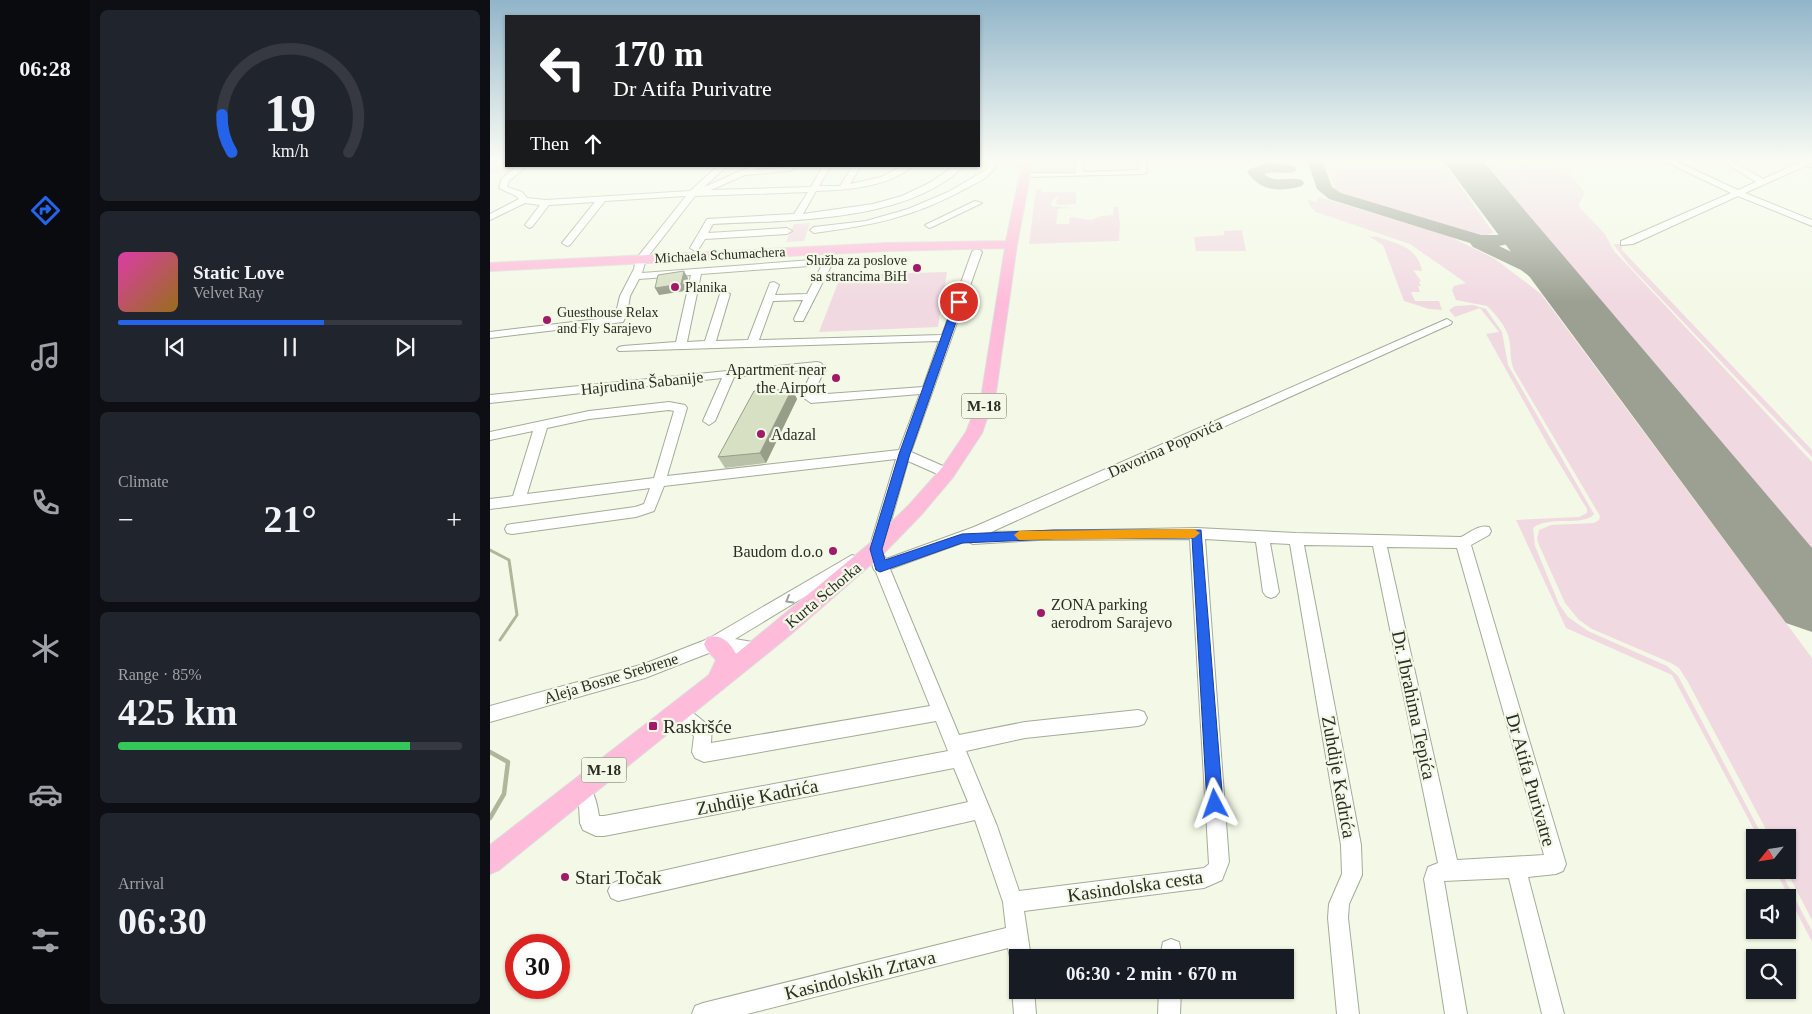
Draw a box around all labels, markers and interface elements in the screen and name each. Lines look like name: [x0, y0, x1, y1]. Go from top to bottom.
icon: left: [530, 35, 595, 100]
text: 170 m: [613, 35, 703, 74]
text: 06:28: [19, 56, 71, 81]
text: Dr Atifa Purivatre: [613, 76, 772, 101]
text: 19: [264, 85, 316, 142]
icon: ahead: [579, 130, 607, 158]
text: Then: [530, 133, 569, 154]
text: km/h: [272, 141, 308, 161]
icon: directions: [28, 193, 63, 228]
street label: Michaela Schumachera: [654, 244, 787, 266]
place label: Služba za poslove sa strancima BiH: [806, 253, 907, 284]
text: Static Love: [193, 262, 284, 283]
marker: Služba za poslove sa strancima BiH: [911, 262, 923, 274]
place label: Planika: [685, 280, 728, 295]
marker: Planika: [669, 281, 681, 293]
pin: [938, 281, 980, 323]
text: Velvet Ray: [193, 284, 264, 301]
icon: arrive: [945, 288, 973, 316]
place label: Guesthouse Relax and Fly Sarajevo: [557, 305, 658, 336]
marker: Guesthouse Relax and Fly Sarajevo: [541, 314, 553, 326]
icon: previous: [161, 333, 189, 361]
icon: pause: [276, 333, 304, 361]
icon: next: [391, 333, 419, 361]
icon: music: [28, 339, 63, 374]
place label: Apartment near the Airport: [726, 361, 827, 397]
street label: Hajrudina Šabanije: [580, 367, 704, 399]
marker: Apartment near the Airport: [830, 372, 842, 384]
road number: M-18: [962, 394, 1006, 418]
street label: Davorina Popovića: [1105, 415, 1225, 482]
place label: Adazal: [771, 426, 817, 443]
marker: Adazal: [755, 428, 767, 440]
text: Climate: [118, 473, 169, 490]
icon: phone: [28, 485, 63, 520]
text: 21°: [263, 498, 317, 540]
text: −: [118, 504, 134, 535]
text: +: [446, 504, 462, 535]
place label: Baudom d.o.o: [733, 543, 823, 560]
marker: Baudom d.o.o: [827, 545, 839, 557]
street label: Kurta Schorka: [782, 559, 864, 631]
one-way arrow: [786, 594, 795, 604]
place label: ZONA parking aerodrom Sarajevo: [1051, 596, 1172, 632]
marker: ZONA parking aerodrom Sarajevo: [1035, 607, 1047, 619]
street label: Dr. Ibrahima Tepića: [1388, 629, 1440, 782]
icon: climate: [28, 631, 63, 666]
street label: Aleja Bosne Srebrene: [542, 649, 680, 707]
text: Range · 85%: [118, 666, 202, 683]
text: 425 km: [118, 691, 237, 733]
street label: Dr Atifa Purivatre: [1502, 711, 1560, 849]
street label: Zuhdije Kadrića: [1318, 714, 1360, 840]
place label: Raskršće: [663, 716, 732, 737]
marker: Raskršće: [647, 720, 659, 732]
road number: M-18: [582, 758, 626, 782]
street label: Zuhdije Kadrića: [694, 775, 820, 819]
icon: car: [28, 777, 63, 812]
position arrow: [1188, 777, 1240, 829]
north arrow: [1746, 829, 1796, 879]
map controls: [1746, 829, 1796, 999]
street label: Kasindolska cesta: [1066, 866, 1205, 906]
place label: Stari Točak: [575, 867, 662, 888]
marker: Stari Točak: [559, 871, 571, 883]
text: Arrival: [118, 875, 164, 892]
button: sound: [1746, 889, 1796, 939]
text: 06:30: [118, 900, 207, 942]
icon: filters: [28, 923, 63, 958]
speed limit sign: 30: [505, 934, 570, 999]
street label: Kasindolskih Zrtava: [782, 946, 938, 1004]
button: search: [1746, 949, 1796, 999]
text: 06:30 · 2 min · 670 m: [1066, 963, 1237, 984]

